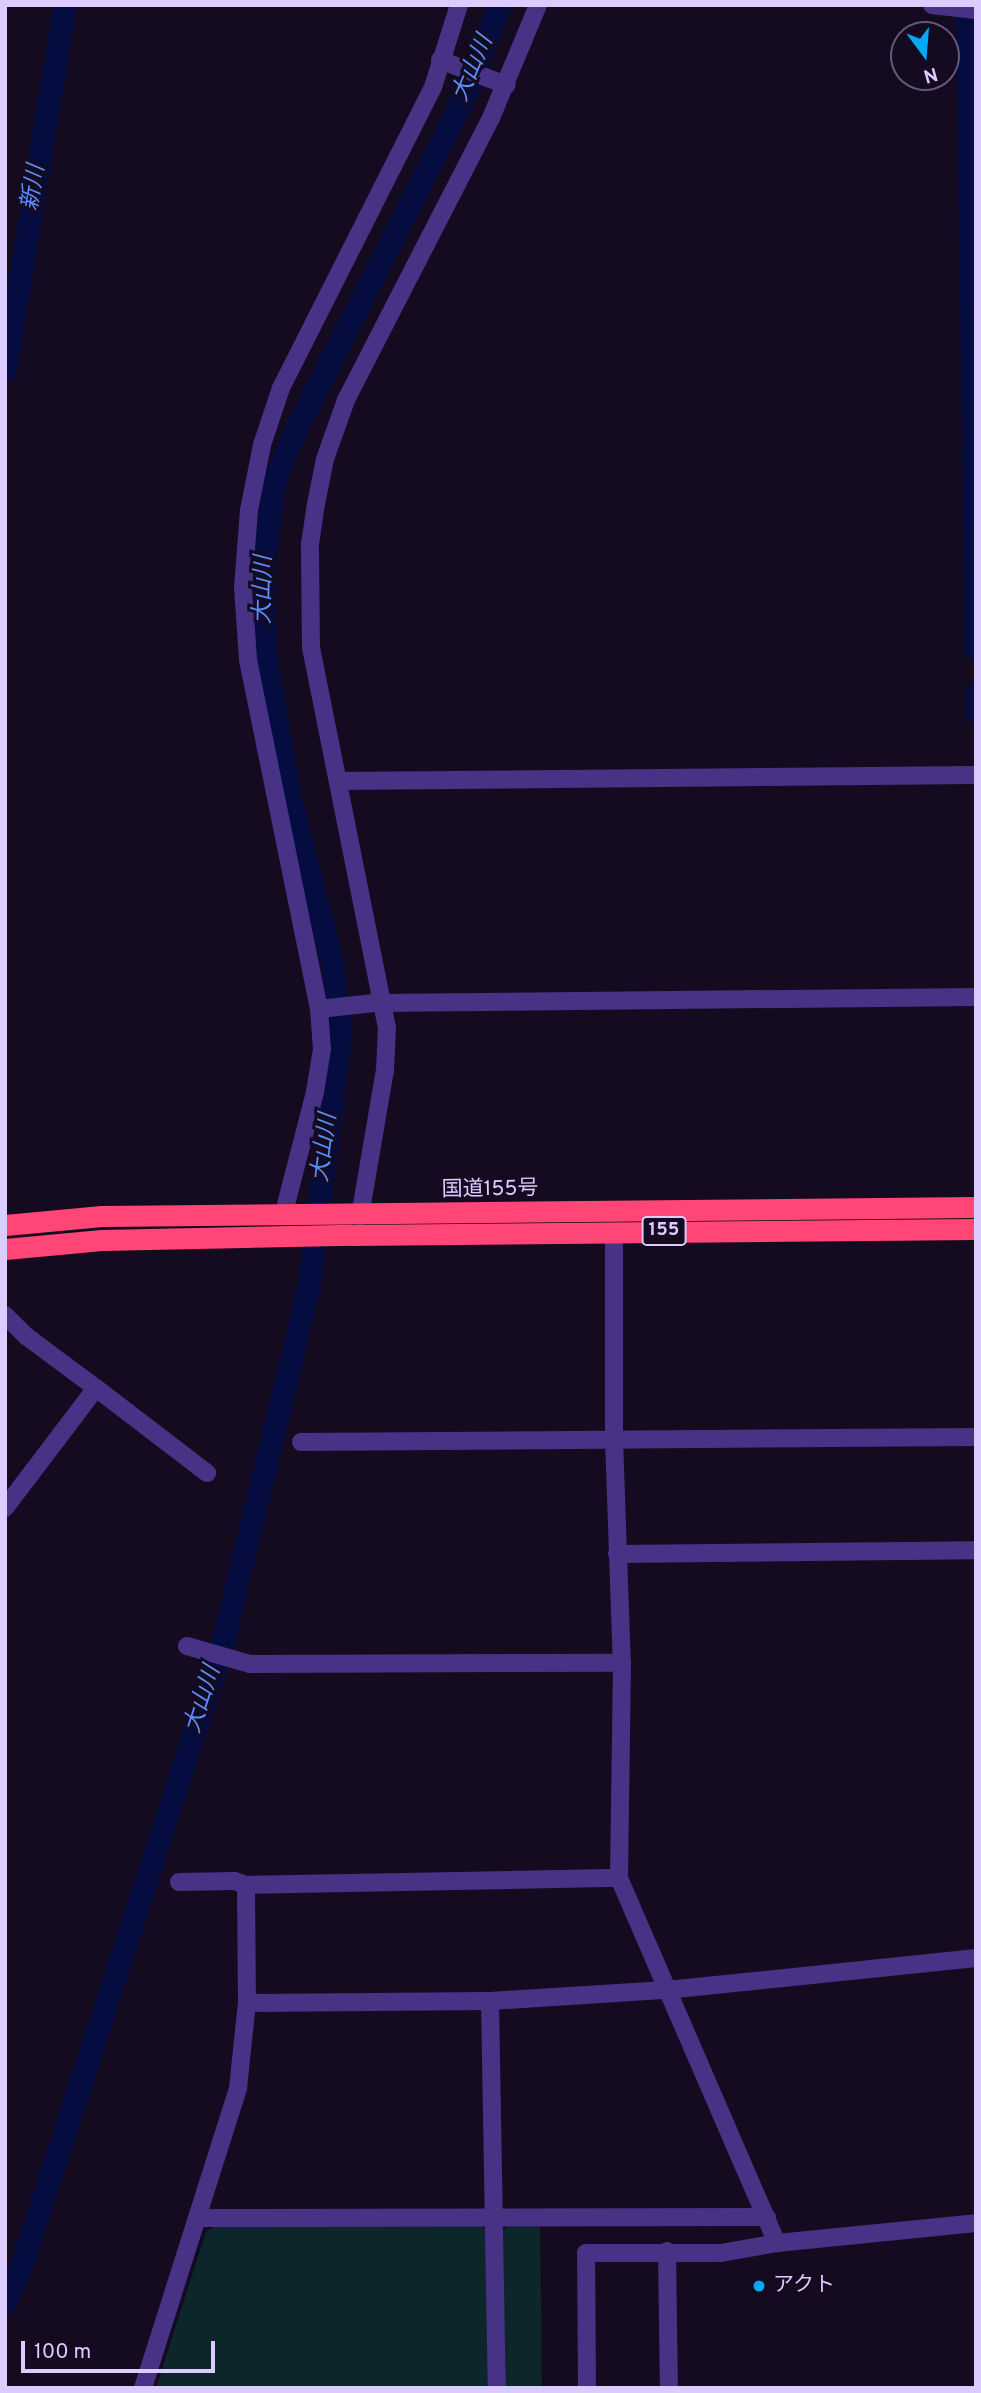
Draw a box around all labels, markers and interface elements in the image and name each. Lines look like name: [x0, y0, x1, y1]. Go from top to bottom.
north arrow: [890, 21, 960, 91]
water label: 大山川: [448, 32, 500, 106]
text: N: [920, 61, 940, 88]
water label: 新川: [18, 163, 52, 213]
water label: 大山川: [251, 555, 279, 625]
water label: 大山川: [308, 1112, 344, 1184]
street label: 国道155号: [441, 1177, 539, 1203]
road number: 155: [641, 1216, 687, 1246]
water label: 大山川: [180, 1663, 228, 1737]
place label: アクト: [773, 2273, 836, 2299]
marker: アクト: [751, 2278, 767, 2294]
scale bar: [24, 2326, 219, 2370]
text: 100 m: [34, 2339, 91, 2366]

